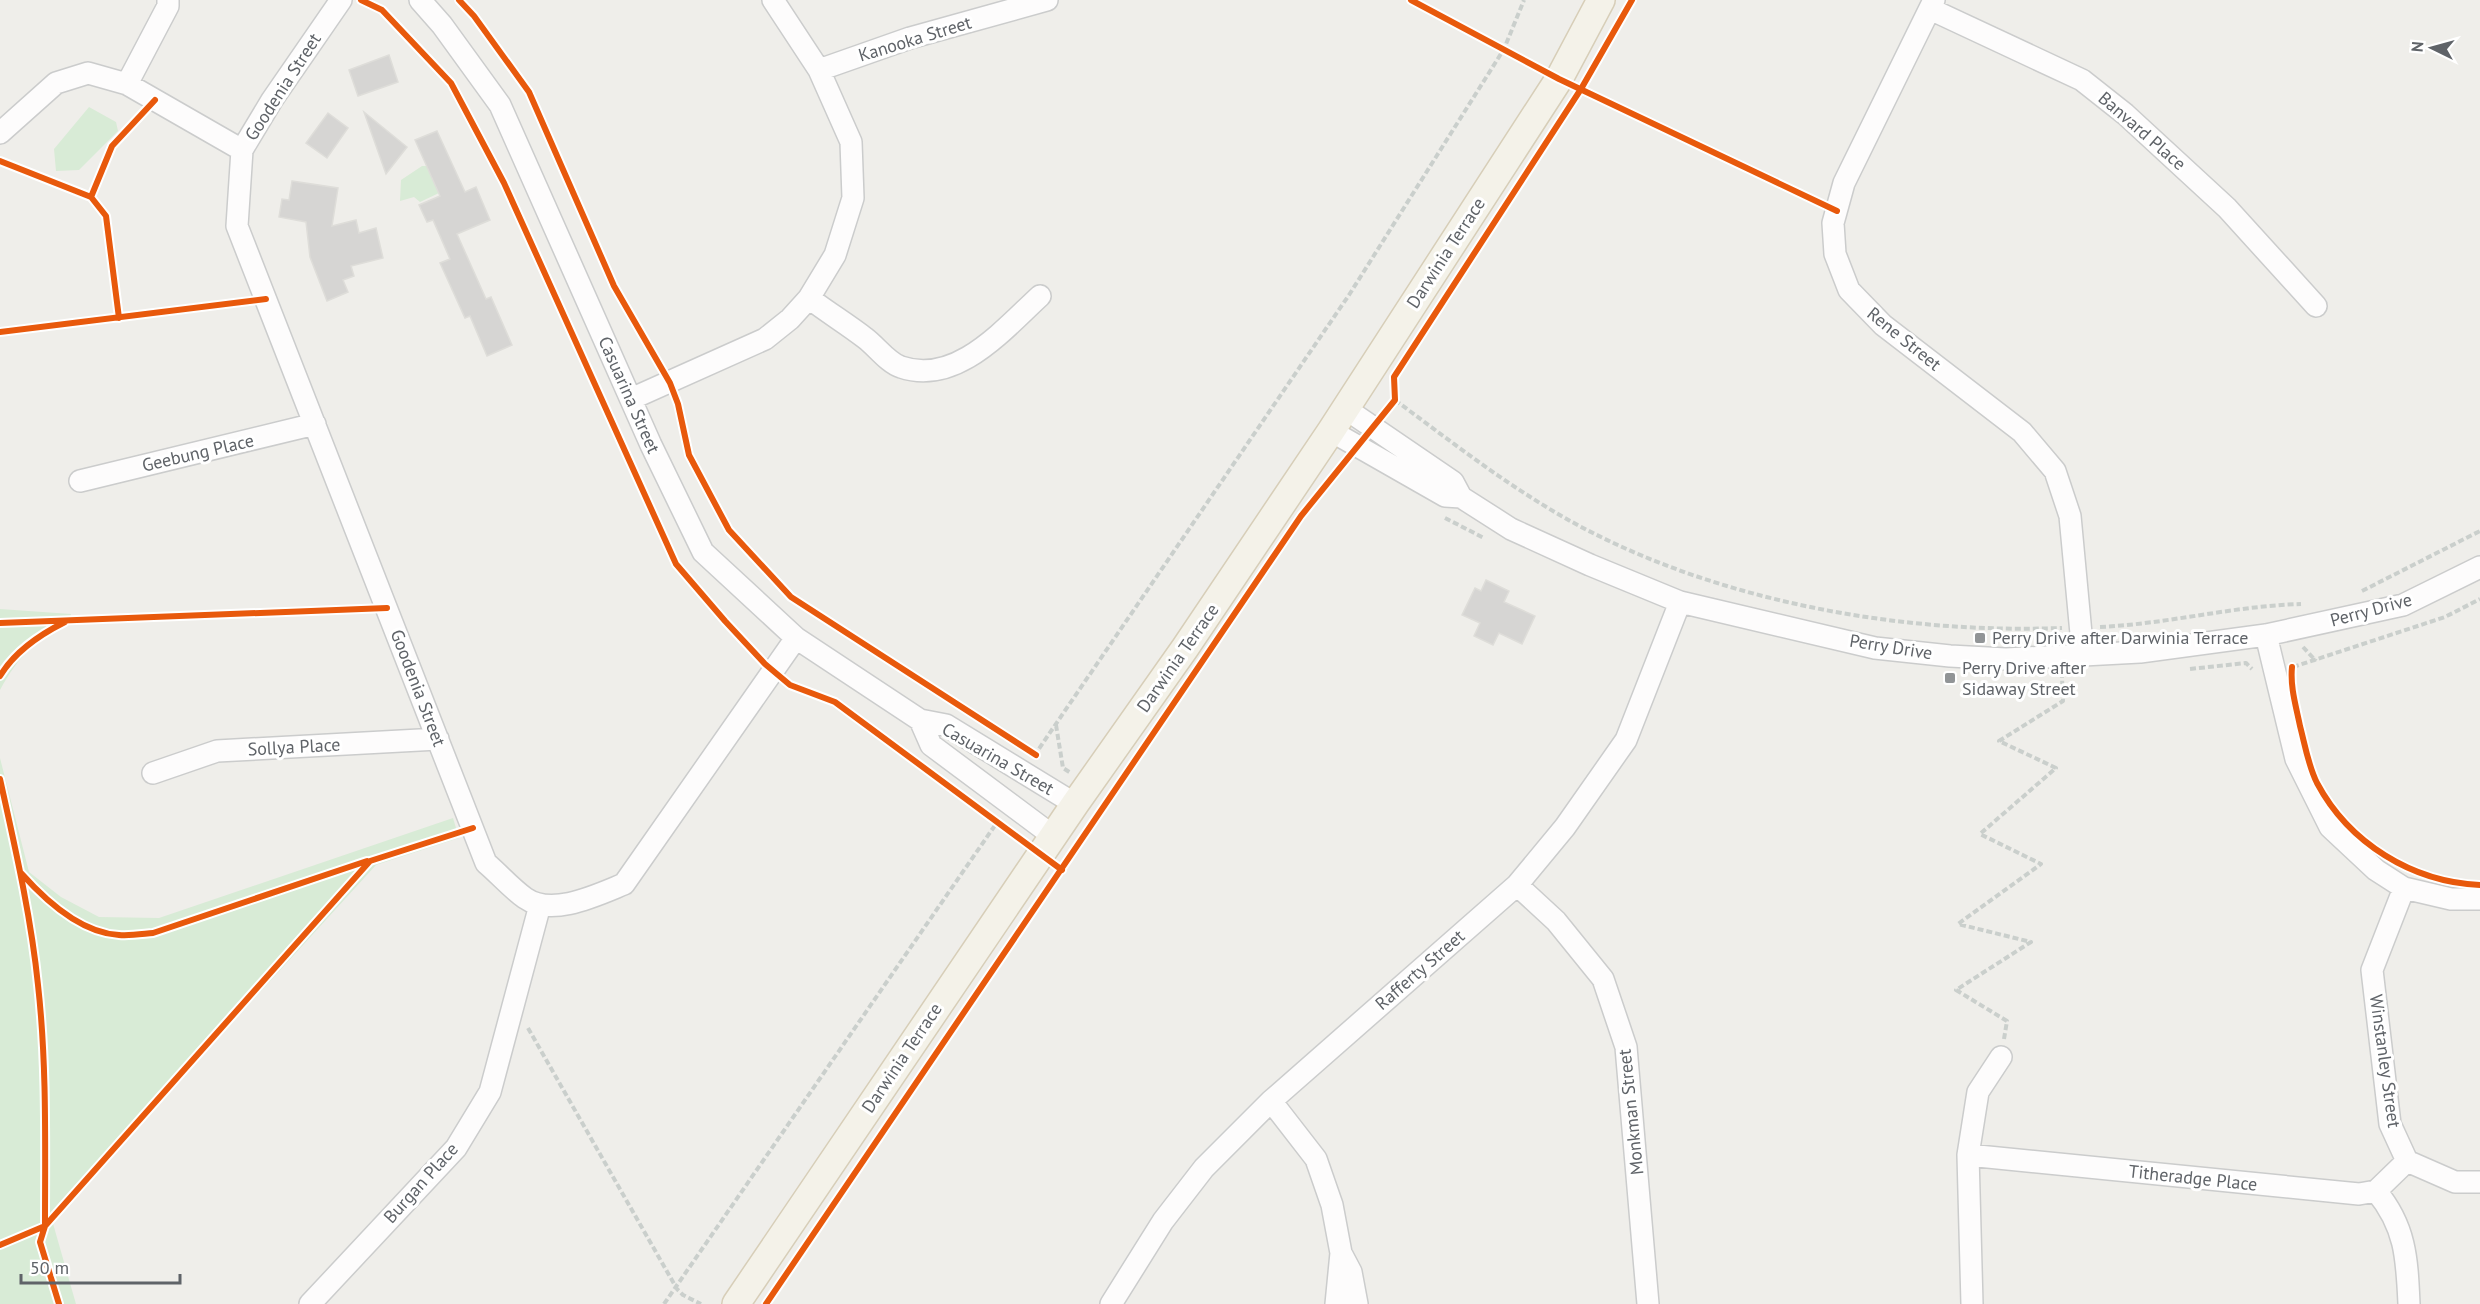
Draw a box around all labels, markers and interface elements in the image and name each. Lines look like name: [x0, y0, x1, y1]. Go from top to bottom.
street label: Kanooka Street: [856, 10, 974, 67]
north arrow: [2402, 18, 2462, 78]
street label: Goodenia Street: [239, 29, 326, 145]
text: N: [2407, 41, 2427, 53]
street label: Banvard Place: [2094, 86, 2191, 175]
street label: Darwinia Terrace: [1401, 193, 1490, 312]
street label: Rene Street: [1863, 302, 1946, 375]
street label: Casuarina Street: [593, 333, 666, 457]
street label: Geebung Place: [140, 428, 256, 477]
street label: Perry Drive: [2327, 588, 2414, 631]
street label: Darwinia Terrace: [1132, 599, 1224, 717]
street label: Goodenia Street: [386, 626, 451, 750]
place label: Perry Drive after Darwinia Terrace: [1992, 626, 2248, 649]
street label: Perry Drive: [1848, 629, 1934, 664]
marker: Perry Drive after Darwinia Terrace: [1973, 631, 1987, 645]
place label: Perry Drive after Sidaway Street: [1962, 656, 2086, 700]
marker: Perry Drive after Sidaway Street: [1943, 671, 1957, 685]
street label: Casuarina Street: [938, 717, 1058, 800]
street label: Sollya Place: [247, 733, 341, 760]
street label: Rafferty Street: [1370, 924, 1469, 1015]
street label: Winstanley Street: [2365, 993, 2406, 1129]
street label: Darwinia Terrace: [856, 998, 947, 1117]
street label: Monkman Street: [1612, 1048, 1649, 1176]
street label: Burgan Place: [378, 1138, 463, 1228]
street label: Titheradge Place: [2128, 1159, 2259, 1196]
scale bar: [21, 1247, 180, 1285]
text: 50 m: [30, 1256, 69, 1279]

